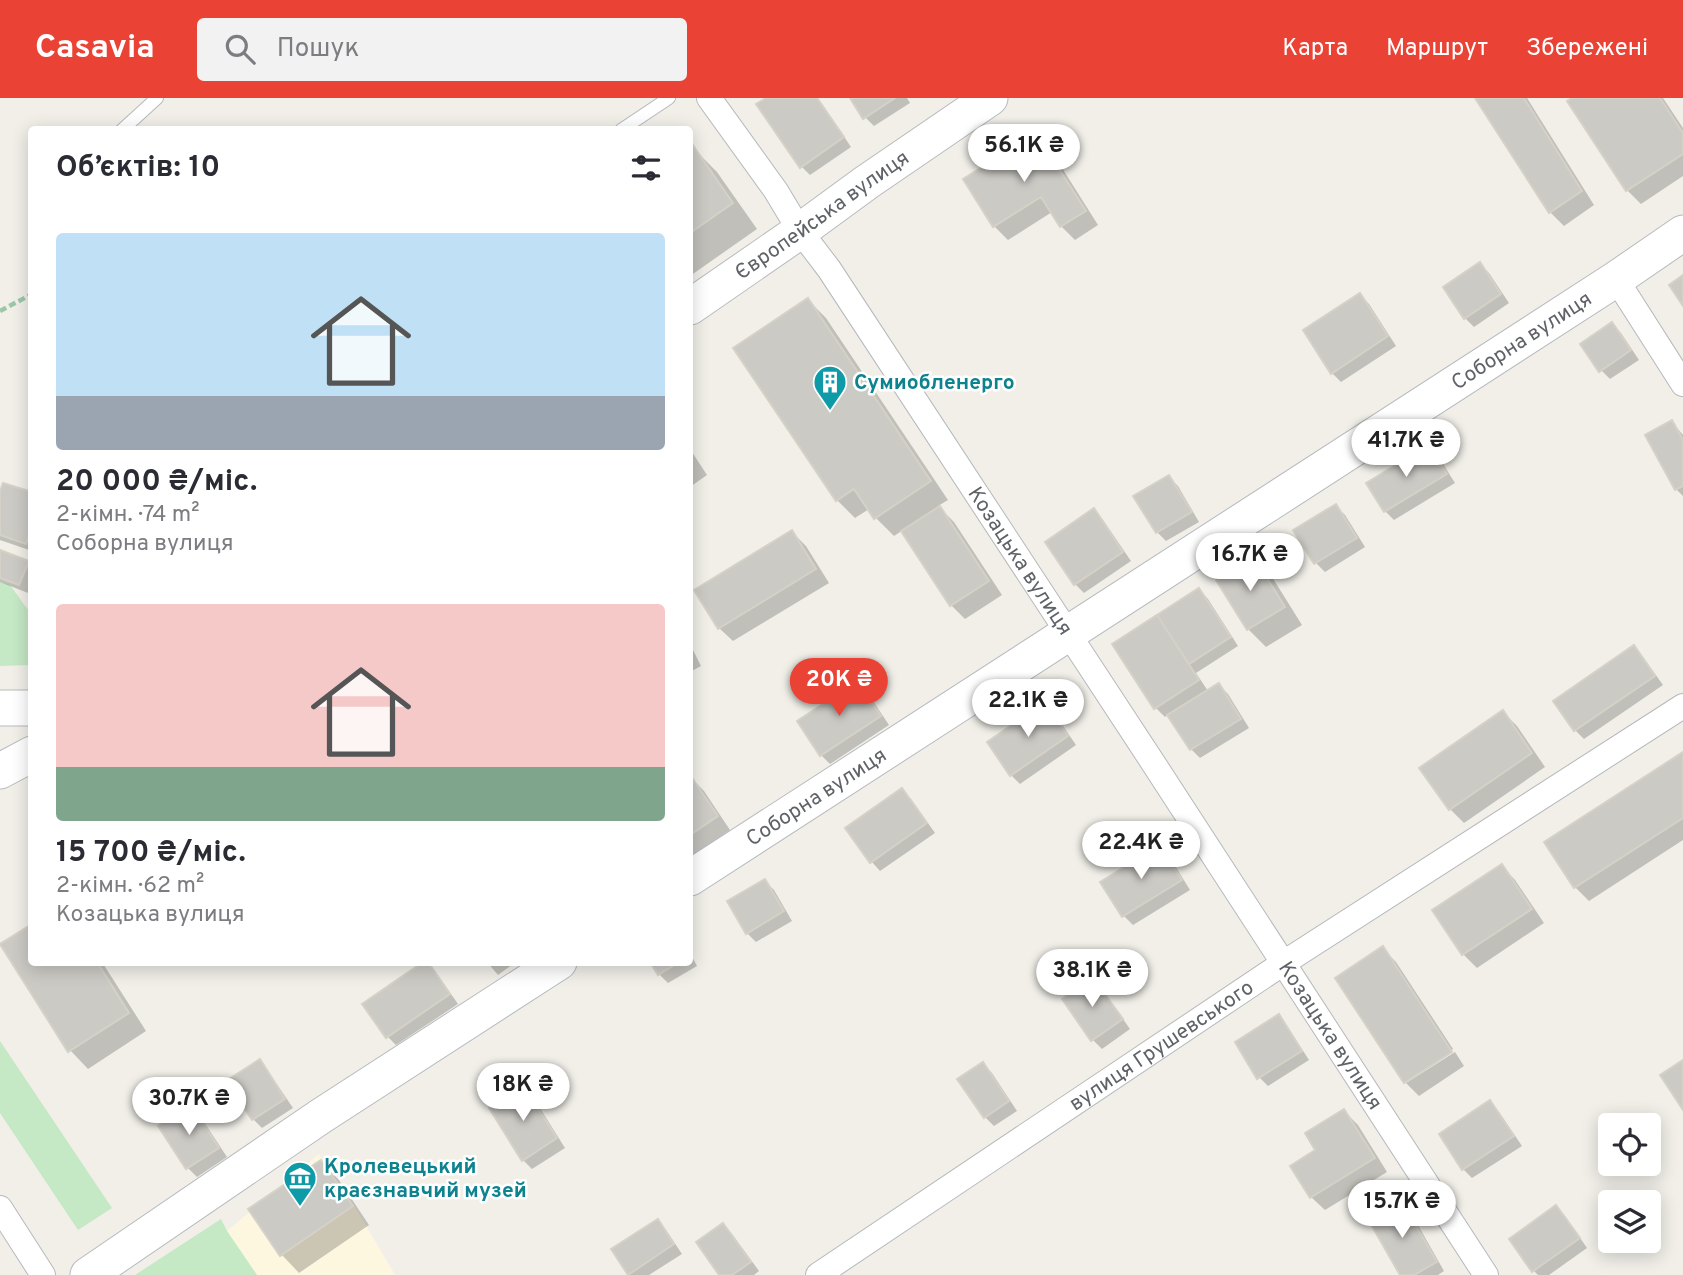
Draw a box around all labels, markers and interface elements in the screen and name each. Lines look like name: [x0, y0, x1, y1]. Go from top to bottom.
search box: [197, 18, 687, 81]
text: Casavia: [35, 28, 155, 70]
icon: search: [221, 30, 259, 68]
text: Пошук: [277, 33, 359, 66]
text: Карта: [1282, 34, 1348, 64]
text: Маршрут: [1386, 34, 1488, 64]
text: Збережені: [1526, 34, 1648, 64]
pin: 56.1K ₴: [959, 125, 1089, 184]
text: 56.1K ₴: [984, 132, 1064, 161]
street label: Європейська вулиця: [730, 145, 915, 287]
icon: filters: [627, 149, 665, 187]
text: Об’єктів: 10: [56, 150, 220, 187]
icon: home: [298, 278, 424, 404]
street label: Соборна вулиця: [1447, 286, 1597, 397]
building icon: Сумиобленерго: [811, 363, 849, 412]
place label: Сумиобленерго: [854, 370, 1015, 397]
pin: 41.7K ₴: [1341, 420, 1471, 479]
text: 41.7K ₴: [1367, 427, 1445, 456]
text: 20 000 ₴/міс.: [56, 464, 257, 501]
street label: Козацька вулиця: [961, 482, 1078, 641]
text: 2-кімн. · 74 m²: [56, 501, 200, 530]
text: Соборна вулиця: [56, 530, 234, 559]
pin: 16.7K ₴: [1185, 533, 1315, 593]
text: 16.7K ₴: [1212, 541, 1288, 570]
icon: home: [298, 649, 424, 775]
pin: 20K ₴: [790, 658, 888, 718]
text: 20K ₴: [806, 666, 872, 695]
pin: 22.1K ₴: [963, 680, 1093, 739]
text: 22.1K ₴: [988, 687, 1068, 716]
street label: Соборна вулиця: [741, 742, 892, 853]
pin: 22.4K ₴: [1076, 822, 1206, 881]
text: 22.4K ₴: [1098, 829, 1184, 858]
text: 15 700 ₴/міс.: [56, 835, 246, 872]
text: 2-кімн. · 62 m²: [56, 872, 204, 901]
text: Козацька вулиця: [56, 901, 244, 930]
pin: 38.1K ₴: [1027, 950, 1157, 1009]
text: 38.1K ₴: [1052, 957, 1132, 986]
street label: Козацька вулиця: [1271, 957, 1388, 1116]
street label: вулиця Грушевського: [1064, 975, 1259, 1118]
pin: 18K ₴: [474, 1063, 572, 1123]
text: 18K ₴: [493, 1071, 553, 1100]
pin: 30.7K ₴: [124, 1077, 254, 1137]
text: 30.7K ₴: [148, 1085, 230, 1114]
map controls: [1598, 1113, 1661, 1253]
button: locate: [1598, 1113, 1661, 1176]
place label: Кролевецький краєзнавчий музей: [324, 1154, 527, 1205]
museum icon: Кролевецький краєзнавчий музей: [281, 1159, 319, 1208]
pin: 15.7K ₴: [1337, 1180, 1467, 1240]
text: 15.7K ₴: [1364, 1188, 1440, 1217]
button: layers: [1598, 1190, 1661, 1253]

